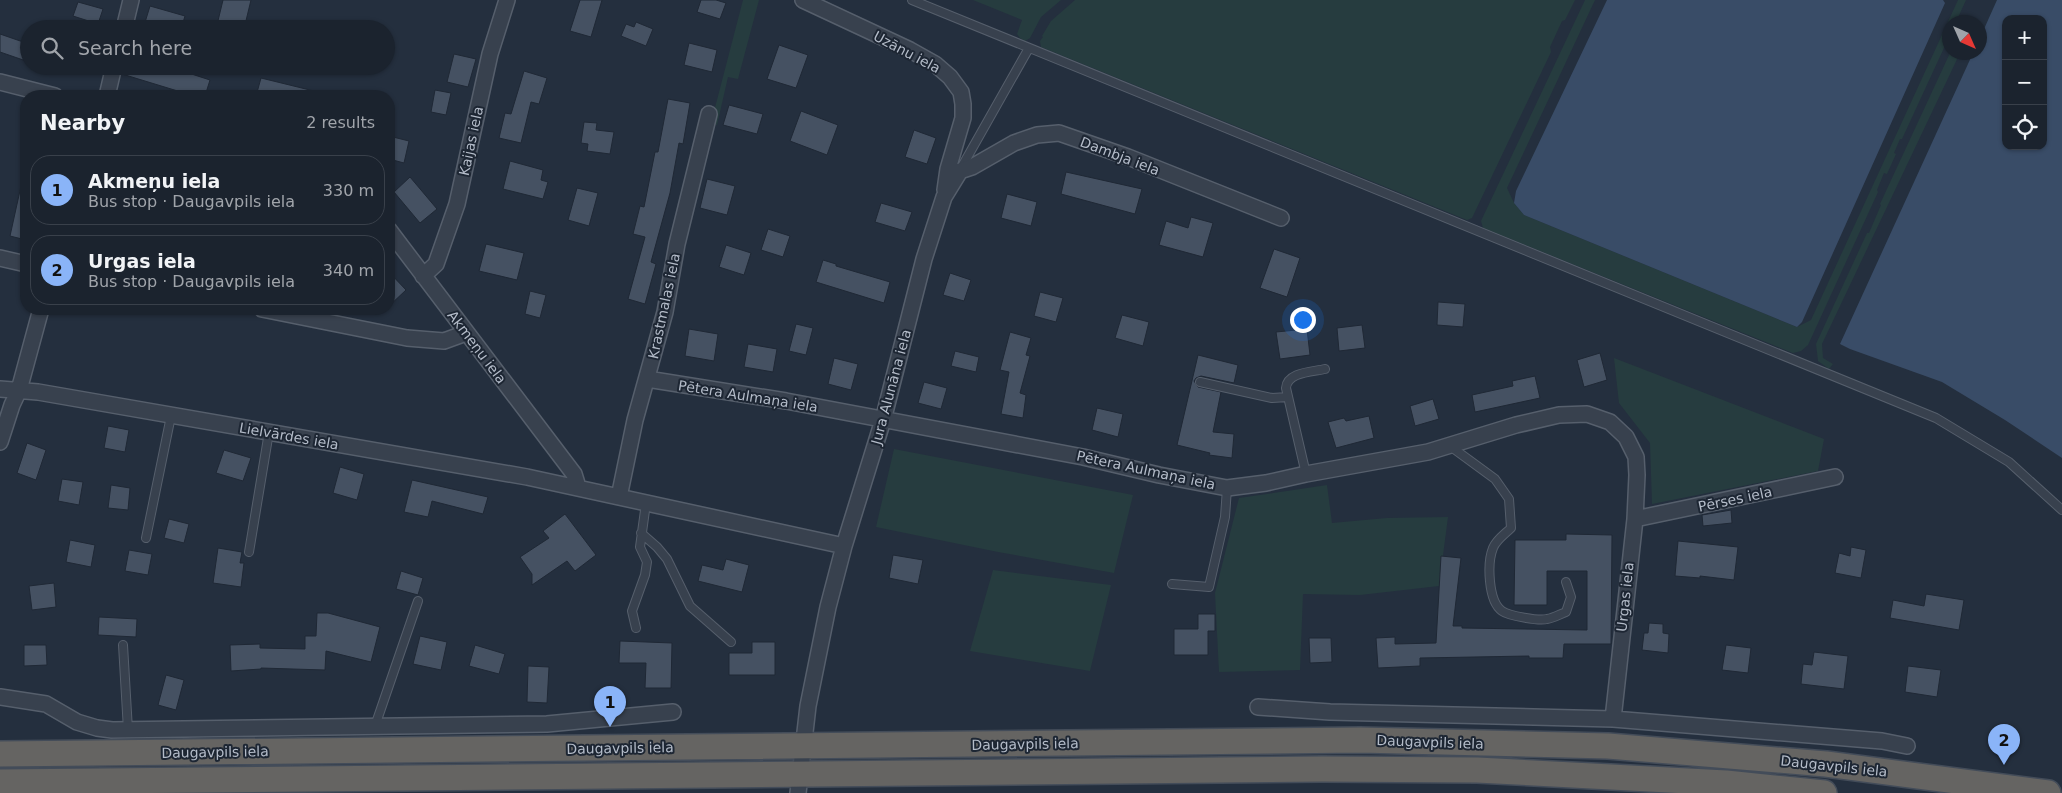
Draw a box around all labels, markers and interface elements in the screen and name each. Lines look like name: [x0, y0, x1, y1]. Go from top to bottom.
north arrow: [1942, 15, 1987, 60]
map controls: [2002, 15, 2047, 150]
button: +: [2002, 15, 2047, 60]
search box: [20, 20, 395, 75]
street label: Uzānu iela: [871, 28, 943, 76]
icon: search: [38, 34, 66, 62]
text: Search here: [78, 37, 192, 59]
button: −: [2002, 60, 2047, 105]
street label: Kaijas iela: [456, 105, 486, 177]
button: locate: [2002, 105, 2047, 150]
text: Nearby: [40, 111, 125, 135]
text: 2 results: [306, 113, 375, 132]
street label: Dambja iela: [1078, 134, 1162, 178]
text: Akmeņu iela: [88, 170, 220, 192]
text: 1: [51, 181, 63, 200]
text: 330 m: [323, 181, 374, 200]
text: Bus stop · Daugavpils iela: [88, 192, 295, 211]
text: Urgas iela: [88, 250, 196, 272]
street label: Krastmalas iela: [645, 252, 683, 360]
text: 2: [51, 261, 63, 280]
text: 340 m: [323, 261, 374, 280]
text: Bus stop · Daugavpils iela: [88, 272, 295, 291]
street label: Akmeņu iela: [444, 307, 510, 387]
your location: [1290, 307, 1316, 333]
street label: Jura Alunāna iela: [868, 328, 914, 447]
street label: Pētera Aulmaņa iela: [677, 377, 819, 416]
street label: Lielvārdes iela: [238, 419, 340, 453]
street label: Pētera Aulmaņa iela: [1075, 447, 1217, 494]
street label: Pērses iela: [1696, 483, 1774, 515]
street label: Urgas iela: [1613, 561, 1637, 633]
pin: 1: [594, 686, 626, 727]
pin: 2: [1988, 724, 2020, 765]
street label: Daugavpils iela: [1376, 732, 1484, 752]
street label: Daugavpils iela: [971, 735, 1079, 753]
street label: Daugavpils iela: [566, 739, 674, 757]
street label: Daugavpils iela: [161, 743, 269, 761]
street label: Daugavpils iela: [1780, 752, 1888, 780]

